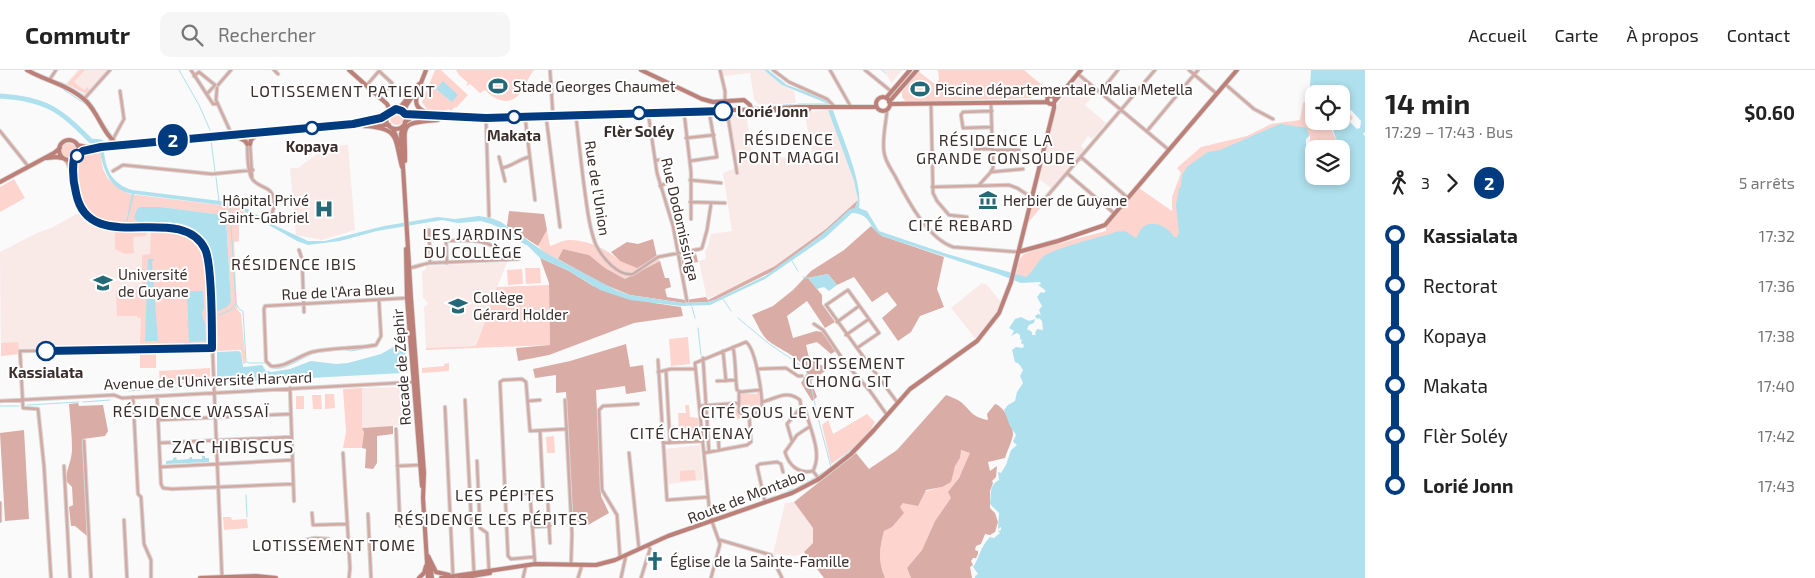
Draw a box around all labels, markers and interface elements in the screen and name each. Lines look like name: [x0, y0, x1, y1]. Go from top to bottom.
search box: [160, 12, 510, 57]
text: Commutr: [25, 20, 130, 49]
icon: search: [178, 21, 206, 49]
text: Rechercher: [218, 23, 316, 46]
text: Accueil: [1468, 24, 1527, 46]
text: Carte: [1555, 24, 1598, 46]
text: À propos: [1626, 24, 1699, 46]
text: Contact: [1727, 24, 1790, 46]
sports icon: Stade Georges Chaumet: [487, 75, 509, 97]
place label: Stade Georges Chaumet: [513, 77, 676, 95]
sports icon: Piscine départementale Malia Metella: [909, 78, 931, 100]
place label: Piscine départementale Malia Metella: [935, 80, 1193, 98]
district label: LOTISSEMENT PATIENT: [250, 81, 436, 100]
map controls: [1305, 85, 1350, 185]
button: locate: [1305, 85, 1350, 130]
text: 14 min: [1385, 86, 1470, 120]
marker: Lorié Jonn: [713, 101, 733, 121]
text: $0.60: [1744, 101, 1795, 124]
place label: Lorié Jonn: [737, 102, 808, 120]
marker: Flèr Soléy: [632, 106, 646, 120]
marker: Makata: [507, 110, 521, 124]
marker: Kopaya: [305, 121, 319, 135]
place label: Flèr Soléy: [604, 122, 675, 141]
text: 17:29 – 17:43 · Bus: [1385, 122, 1513, 141]
line badge: 2: [157, 124, 189, 156]
place label: Makata: [487, 126, 541, 144]
text: 2: [168, 129, 178, 151]
district label: RÉSIDENCE PONT MAGGI: [738, 129, 840, 166]
district label: RÉSIDENCE LA GRANDE CONSOUDE: [916, 130, 1076, 167]
place label: Kopaya: [286, 137, 338, 156]
street label: Rue de l'Union: [582, 139, 614, 237]
button: layers: [1305, 140, 1350, 185]
unlabelled marker: [70, 149, 84, 163]
street label: Rue Dodomissinga: [658, 156, 704, 282]
icon: walk: [1385, 169, 1413, 197]
icon: forward: [1438, 169, 1466, 197]
text: 2: [1484, 172, 1494, 194]
text: 3: [1421, 173, 1430, 192]
text: 5 arrêts: [1739, 173, 1795, 192]
museum icon: Herbier de Guyane: [977, 189, 999, 211]
place label: Hôpital Privé Saint-Gabriel: [219, 191, 310, 226]
place label: Herbier de Guyane: [1003, 191, 1127, 209]
hospital icon: Hôpital Privé Saint-Gabriel: [313, 198, 335, 220]
district label: CITÉ REBARD: [908, 215, 1014, 234]
district label: LES JARDINS DU COLLÈGE: [423, 224, 523, 261]
text: Kassialata: [1423, 224, 1518, 247]
text: 17:32: [1759, 226, 1795, 245]
district label: RÉSIDENCE IBIS: [231, 254, 357, 273]
place label: Université de Guyane: [118, 265, 189, 300]
school or university icon: Université de Guyane: [92, 272, 114, 294]
text: Rectorat: [1423, 274, 1497, 297]
text: 17:36: [1759, 276, 1795, 295]
street label: Rue de l'Ara Bleu: [281, 279, 395, 303]
place label: Collège Gérard Holder: [473, 288, 568, 323]
school or university icon: Collège Gérard Holder: [447, 295, 469, 317]
street label: Rocade de Zéphir: [388, 308, 414, 426]
text: Kopaya: [1423, 324, 1487, 347]
text: 17:38: [1758, 326, 1795, 345]
marker: Kassialata: [36, 341, 56, 361]
district label: LOTISSEMENT CHONG SIT: [792, 353, 906, 390]
place label: Kassialata: [9, 363, 83, 381]
street label: Avenue de l'Université Harvard: [103, 367, 313, 393]
text: Makata: [1423, 374, 1488, 397]
text: 17:40: [1757, 376, 1795, 395]
district label: RÉSIDENCE WASSAÏ: [112, 401, 270, 420]
district label: CITÉ SOUS LE VENT: [701, 402, 855, 421]
district label: CITÉ CHATENAY: [630, 423, 754, 442]
text: Flèr Soléy: [1423, 424, 1508, 447]
text: 17:42: [1758, 426, 1795, 445]
district label: ZAC HIBISCUS: [172, 435, 294, 457]
street label: Route de Montabo: [685, 465, 807, 527]
text: Lorié Jonn: [1423, 474, 1513, 497]
text: 17:43: [1758, 476, 1795, 495]
district label: LES PÉPITES: [455, 485, 555, 504]
district label: RÉSIDENCE LES PÉPITES: [394, 509, 588, 528]
district label: LOTISSEMENT TOME: [252, 535, 416, 554]
church icon: Église de la Sainte-Famille: [644, 550, 666, 572]
place label: Église de la Sainte-Famille: [670, 552, 849, 570]

